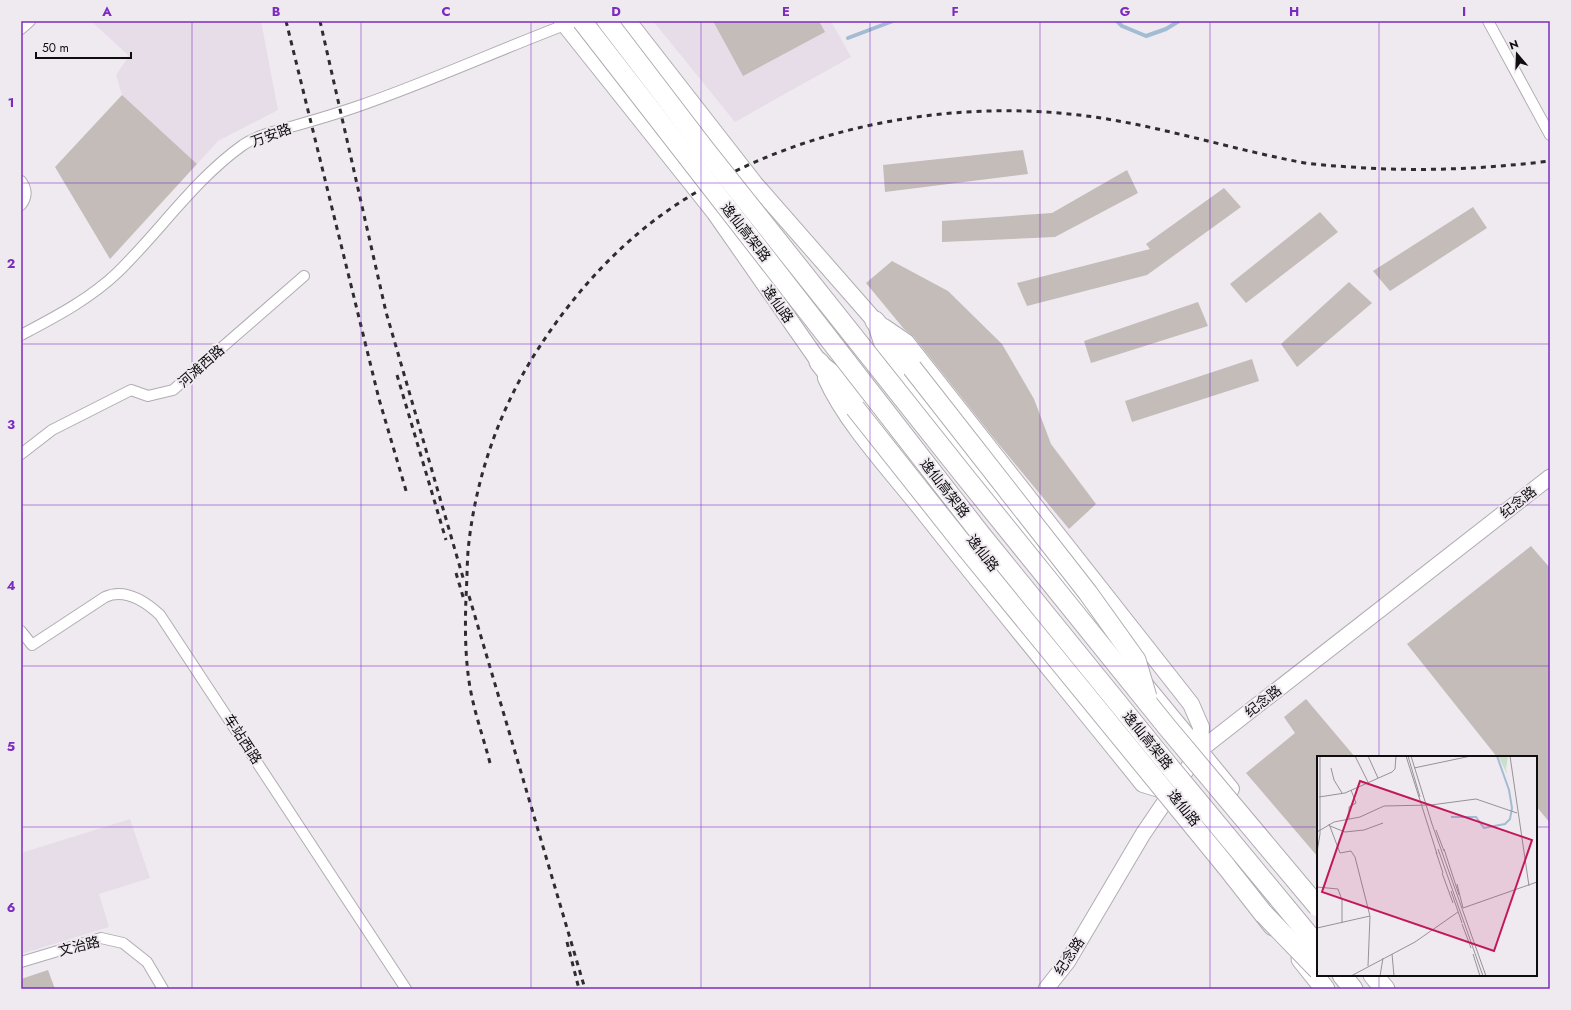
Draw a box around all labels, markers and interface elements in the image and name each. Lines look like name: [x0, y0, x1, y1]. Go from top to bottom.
text: A: [101, 2, 112, 21]
text: B: [272, 2, 281, 21]
text: C: [441, 2, 451, 21]
text: D: [611, 2, 621, 21]
text: E: [782, 2, 790, 21]
text: F: [951, 2, 959, 21]
text: G: [1120, 2, 1131, 21]
text: H: [1289, 2, 1299, 21]
text: I: [1462, 2, 1466, 21]
scale bar: [36, 34, 131, 60]
north arrow: [1497, 34, 1537, 74]
text: N: [1507, 36, 1520, 54]
text: 50 m: [42, 39, 69, 57]
text: 1: [8, 93, 14, 112]
street label: 万安路: [248, 118, 294, 152]
street label: 逸仙高架路: [717, 198, 775, 266]
text: 2: [7, 254, 15, 273]
street label: 逸仙路: [758, 281, 798, 327]
street label: 河滩西路: [173, 340, 229, 392]
text: 3: [7, 415, 15, 434]
street label: 逸仙高架路: [916, 454, 974, 522]
street label: 纪念路: [1495, 481, 1541, 523]
street label: 逸仙路: [962, 530, 1004, 576]
text: 4: [6, 576, 16, 595]
street label: 纪念路: [1240, 680, 1286, 722]
street label: 逸仙高架路: [1118, 707, 1178, 773]
street label: 车站西路: [219, 710, 267, 768]
text: 5: [7, 737, 15, 756]
inset map: [1317, 756, 1537, 976]
street label: 逸仙路: [1163, 785, 1205, 831]
text: 6: [7, 898, 16, 917]
street label: 文治路: [56, 931, 102, 961]
street label: 纪念路: [1049, 933, 1089, 979]

